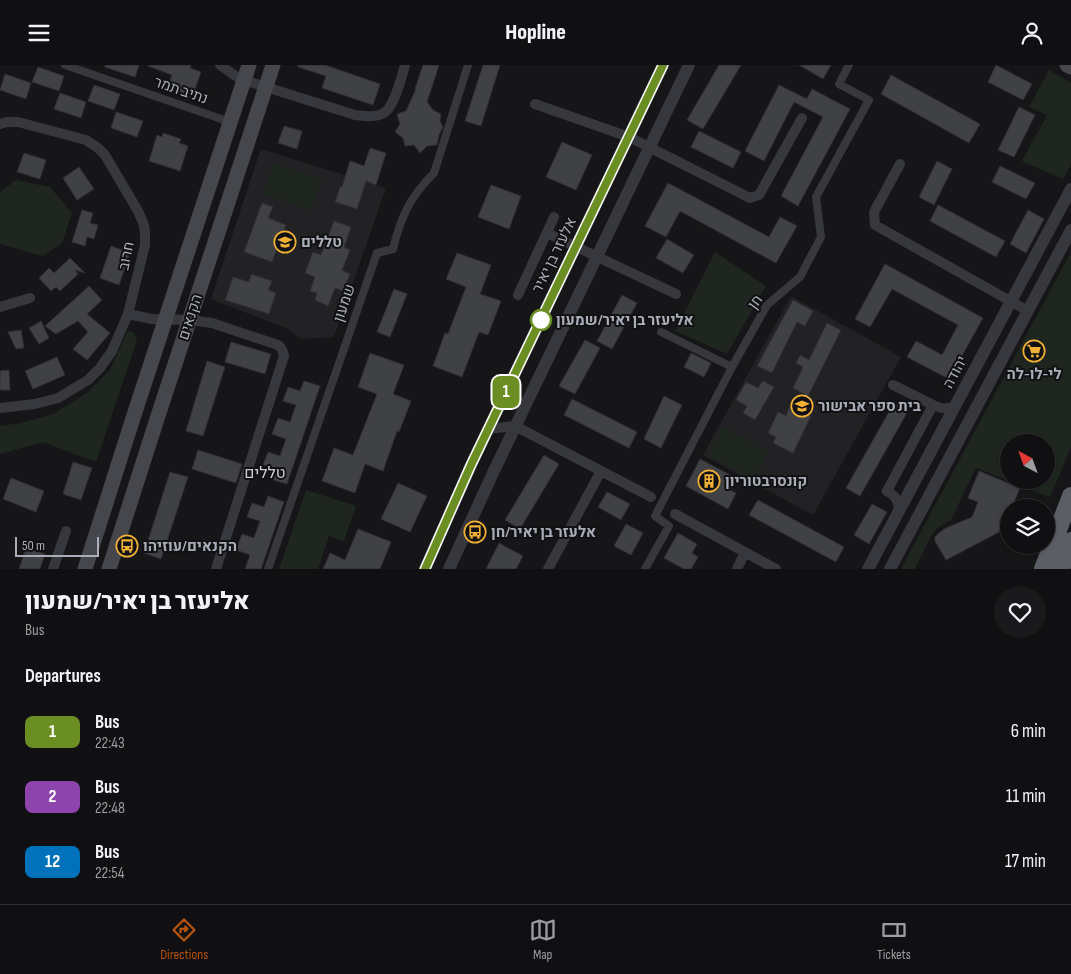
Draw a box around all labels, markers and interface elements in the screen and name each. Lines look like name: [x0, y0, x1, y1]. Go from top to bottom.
icon: menu: [25, 19, 53, 47]
text: Hopline: [505, 19, 566, 46]
icon: person: [1018, 19, 1046, 47]
street label: נתיב תמר: [151, 72, 210, 109]
street label: אלעזר בן יאיר: [528, 214, 581, 296]
school or university icon: טללים: [273, 230, 297, 254]
place label: טללים: [301, 233, 342, 252]
street label: חרוב: [114, 240, 139, 272]
street label: שמעון: [329, 282, 360, 325]
street label: חן: [744, 291, 767, 313]
street label: הקנאים: [174, 292, 207, 343]
marker: אליעזר בן יאיר/שמעון: [530, 309, 552, 331]
place label: אליעזר בן יאיר/שמעון: [556, 311, 694, 330]
supermarket icon: לי-לו-לה: [1022, 339, 1046, 363]
street label: יהודה: [939, 353, 972, 392]
place label: לי-לו-לה: [1006, 365, 1062, 384]
line badge: 1: [490, 376, 522, 408]
text: 1: [502, 381, 510, 402]
school or university icon: בית ספר אבישור: [790, 394, 814, 418]
place label: בית ספר אבישור: [818, 397, 921, 416]
north arrow: [1000, 434, 1055, 489]
map controls: [1000, 434, 1055, 554]
district label: טללים: [244, 464, 286, 483]
building icon: קונסרבטוריון: [697, 469, 721, 493]
place label: קונסרבטוריון: [725, 472, 807, 491]
button: layers: [1000, 499, 1055, 554]
bus stop icon: אלעזר בן יאיר/חן: [463, 520, 487, 544]
place label: אלעזר בן יאיר/חן: [491, 523, 596, 542]
scale bar: [15, 534, 99, 557]
bus stop icon: הקנאים/עוזיהו: [115, 534, 139, 558]
text: 50 m: [22, 537, 45, 554]
place label: הקנאים/עוזיהו: [143, 537, 237, 556]
button: heart: [994, 586, 1046, 638]
text: אליעזר בן יאיר/שמעון: [25, 587, 250, 616]
text: Bus: [25, 621, 45, 640]
text: Departures: [25, 665, 101, 688]
text: Bus: [95, 711, 120, 734]
text: 6 min: [1011, 720, 1046, 743]
text: 1: [49, 721, 56, 742]
text: 22:43: [95, 734, 125, 753]
text: Bus: [95, 776, 120, 799]
text: 11 min: [1006, 785, 1046, 808]
text: 2: [49, 786, 56, 807]
text: 22:48: [95, 799, 125, 818]
text: Bus: [95, 841, 120, 864]
text: 17 min: [1005, 850, 1046, 873]
text: 12: [45, 851, 60, 872]
text: 22:54: [95, 864, 124, 883]
tab: Directions: [160, 916, 208, 963]
tab: Map: [529, 916, 557, 963]
tab: Tickets: [877, 916, 911, 963]

